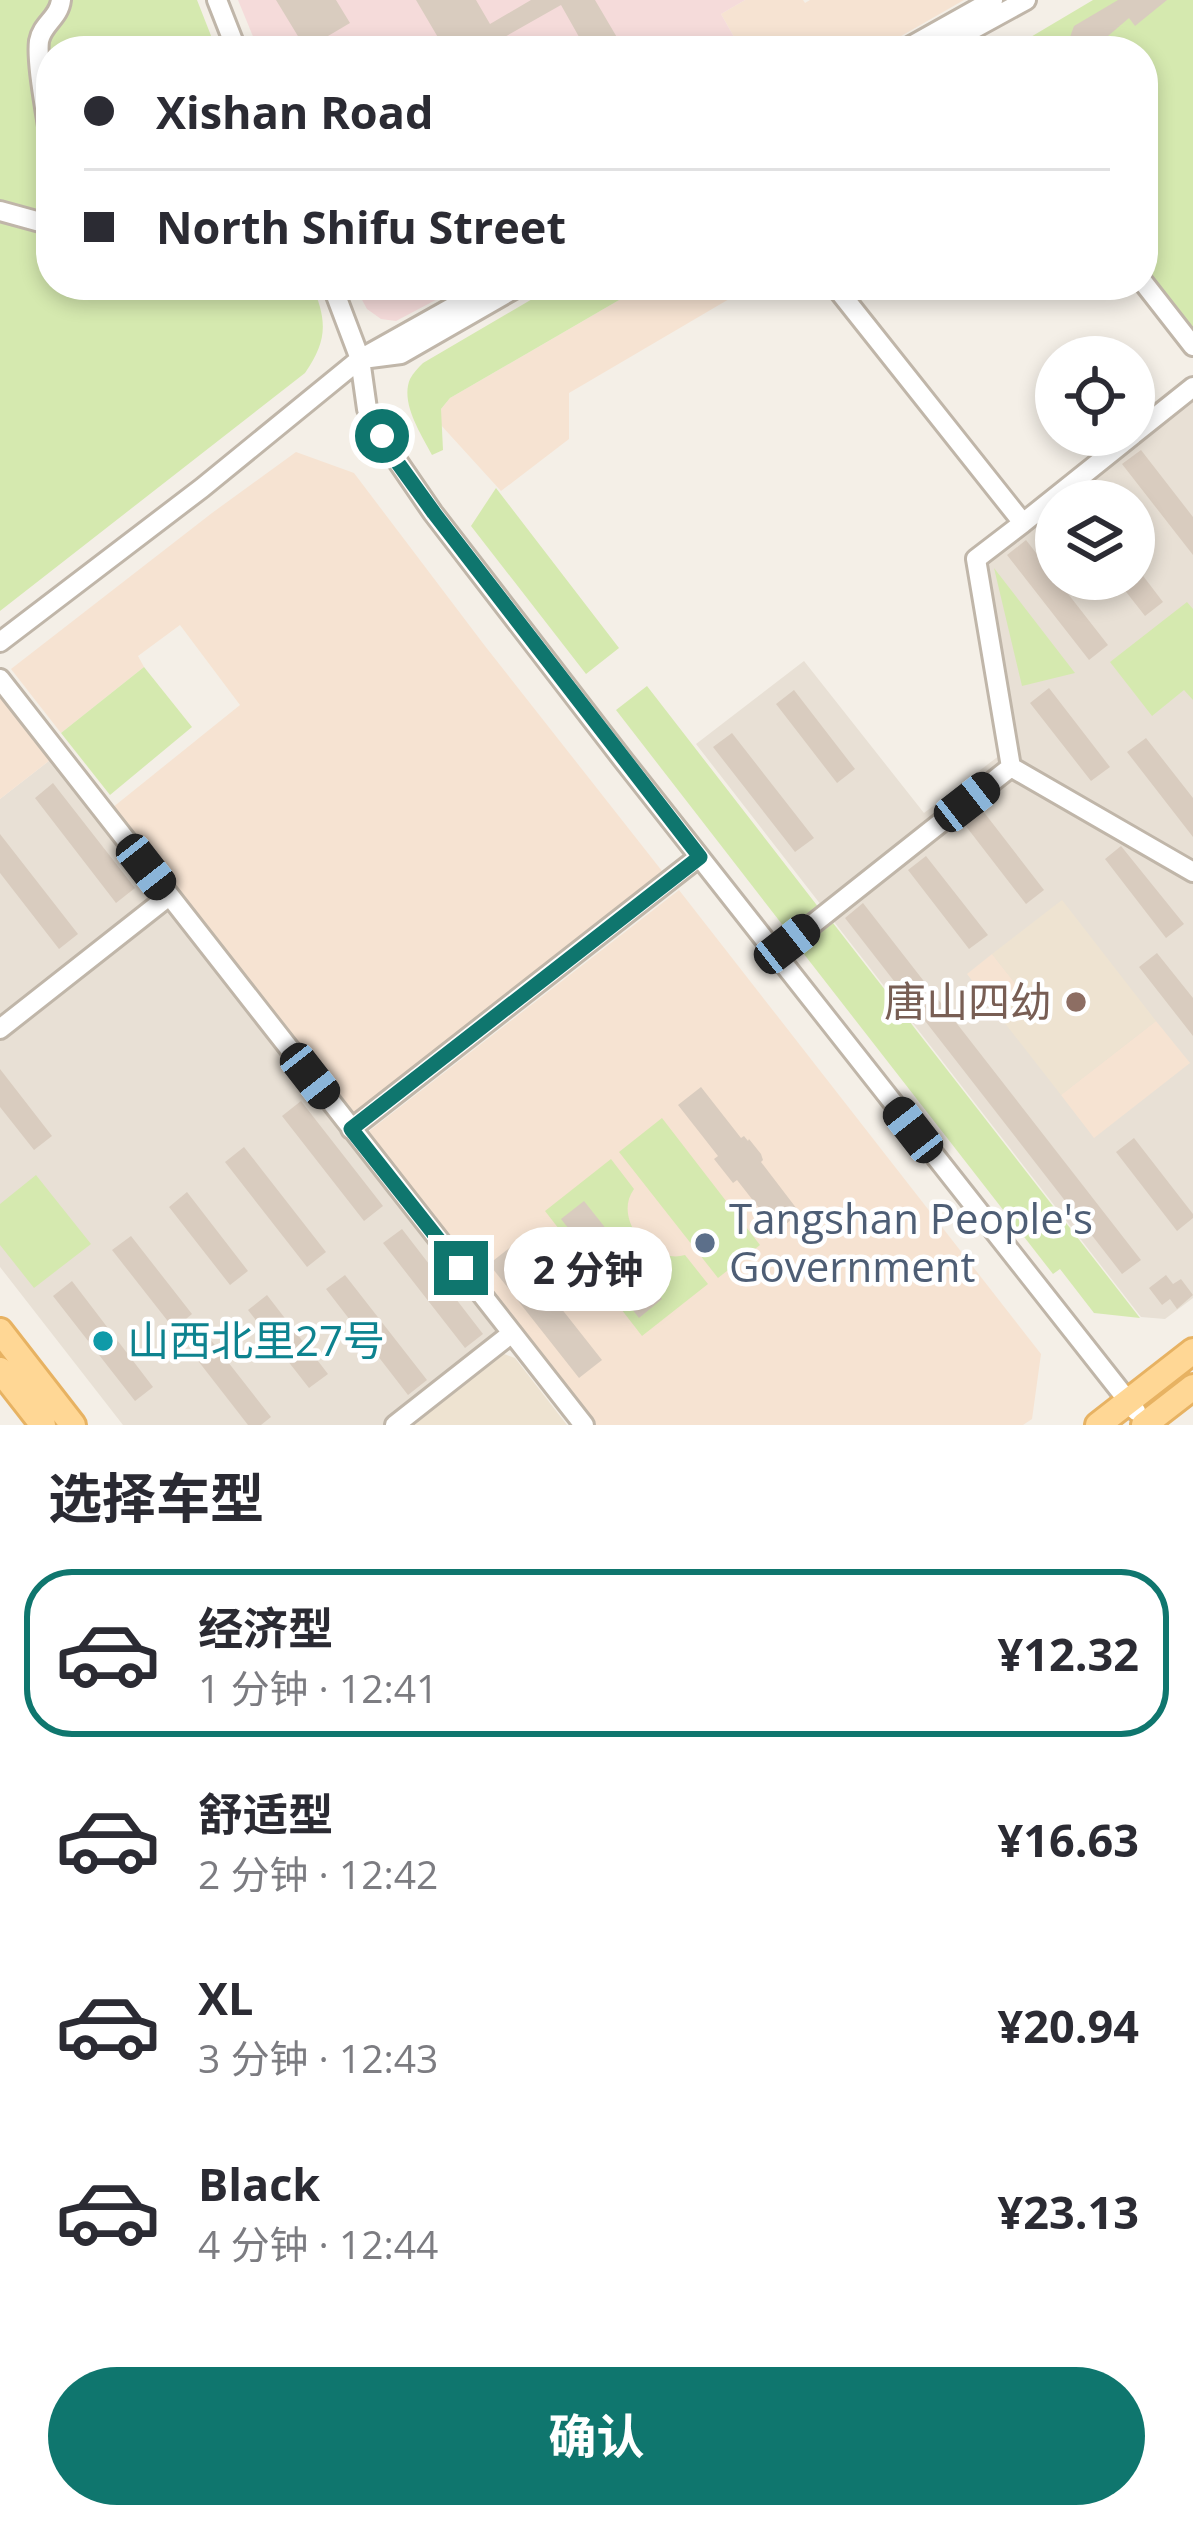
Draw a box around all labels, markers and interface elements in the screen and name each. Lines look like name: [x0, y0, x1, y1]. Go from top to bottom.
text: Xishan Road: [156, 81, 433, 142]
text: North Shifu Street: [156, 196, 566, 257]
map controls: [1035, 336, 1155, 600]
button: locate: [1035, 336, 1155, 456]
route start: [355, 409, 409, 463]
button: layers: [1035, 480, 1155, 600]
car: [928, 766, 1006, 838]
car: [110, 828, 182, 906]
car: [748, 908, 826, 980]
place label: 唐山四幼: [884, 972, 1052, 1029]
marker: 唐山四幼: [1063, 989, 1089, 1015]
car: [274, 1037, 346, 1115]
car: [877, 1091, 949, 1169]
place label: Tangshan People's Government: [729, 1189, 1093, 1294]
callout: 2 分钟: [503, 1226, 671, 1310]
marker: Tangshan People's Government: [692, 1230, 718, 1256]
route end: [434, 1241, 488, 1295]
text: 2 分钟: [533, 1242, 643, 1295]
place label: 山西北里27号: [127, 1311, 385, 1368]
marker: 山西北里27号: [90, 1328, 116, 1354]
text: 选择车型: [48, 1460, 264, 1534]
text: 经济型: [198, 1597, 333, 1658]
icon: car: [54, 1599, 162, 1707]
text: ¥12.32: [998, 1623, 1139, 1684]
text: 1 分钟 · 12:41: [198, 1661, 438, 1714]
text: 舒适型: [198, 1783, 333, 1844]
icon: car: [54, 1785, 162, 1893]
text: ¥16.63: [998, 1809, 1139, 1870]
text: 2 分钟 · 12:42: [198, 1847, 438, 1900]
text: XL: [198, 1967, 253, 2028]
icon: car: [54, 1971, 162, 2079]
text: ¥20.94: [998, 1995, 1139, 2056]
text: 3 分钟 · 12:43: [198, 2031, 438, 2084]
text: Black: [198, 2153, 320, 2214]
icon: car: [54, 2157, 162, 2265]
text: ¥23.13: [998, 2181, 1139, 2242]
text: 4 分钟 · 12:44: [198, 2217, 438, 2270]
button: 确认: [48, 2367, 1145, 2505]

